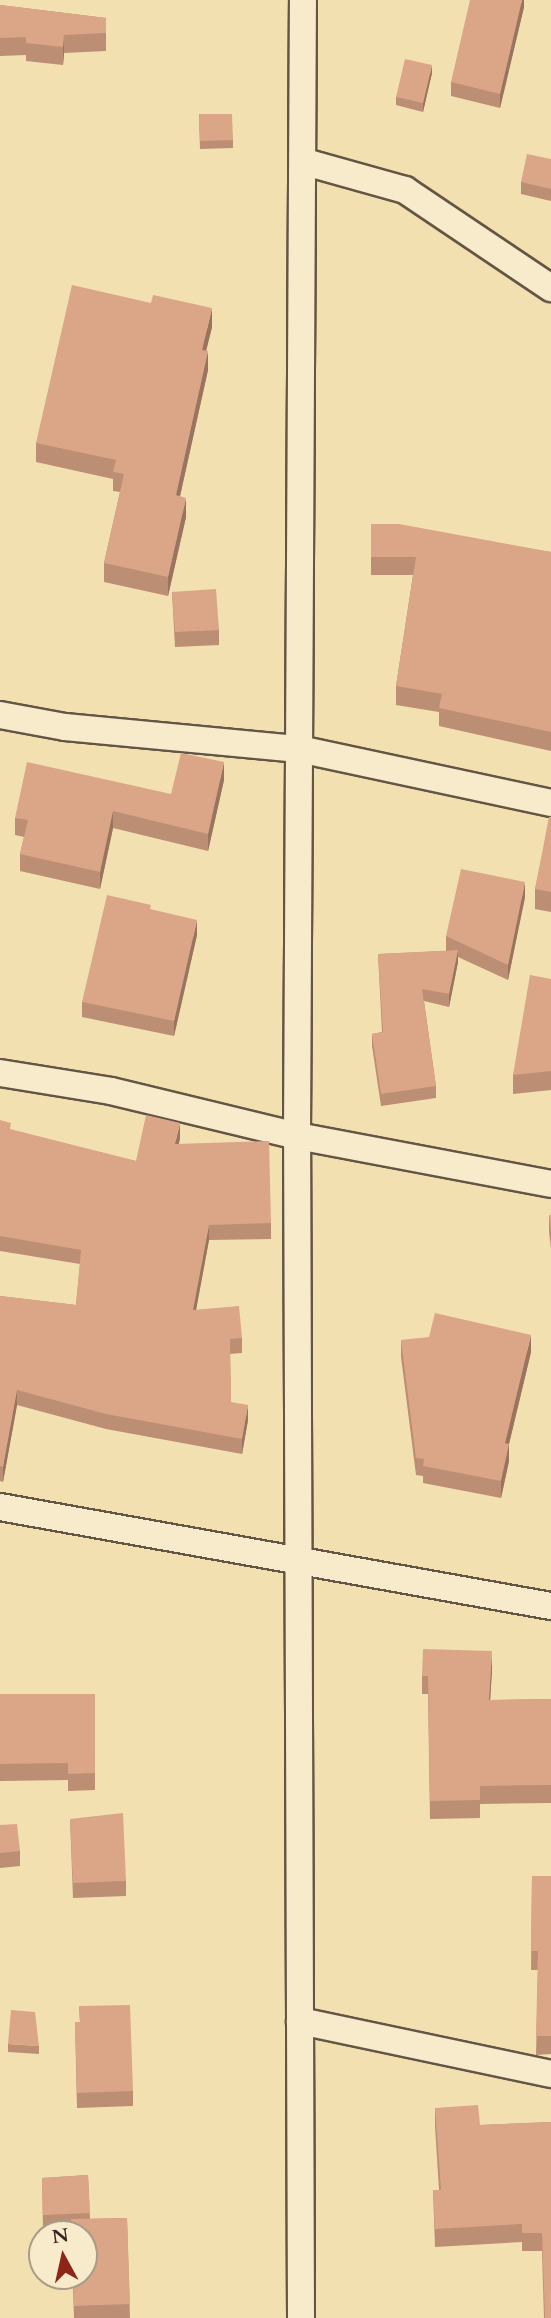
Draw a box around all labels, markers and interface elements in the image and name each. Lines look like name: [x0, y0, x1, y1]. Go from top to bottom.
north arrow: [28, 2220, 98, 2290]
text: N: [50, 2222, 70, 2250]

